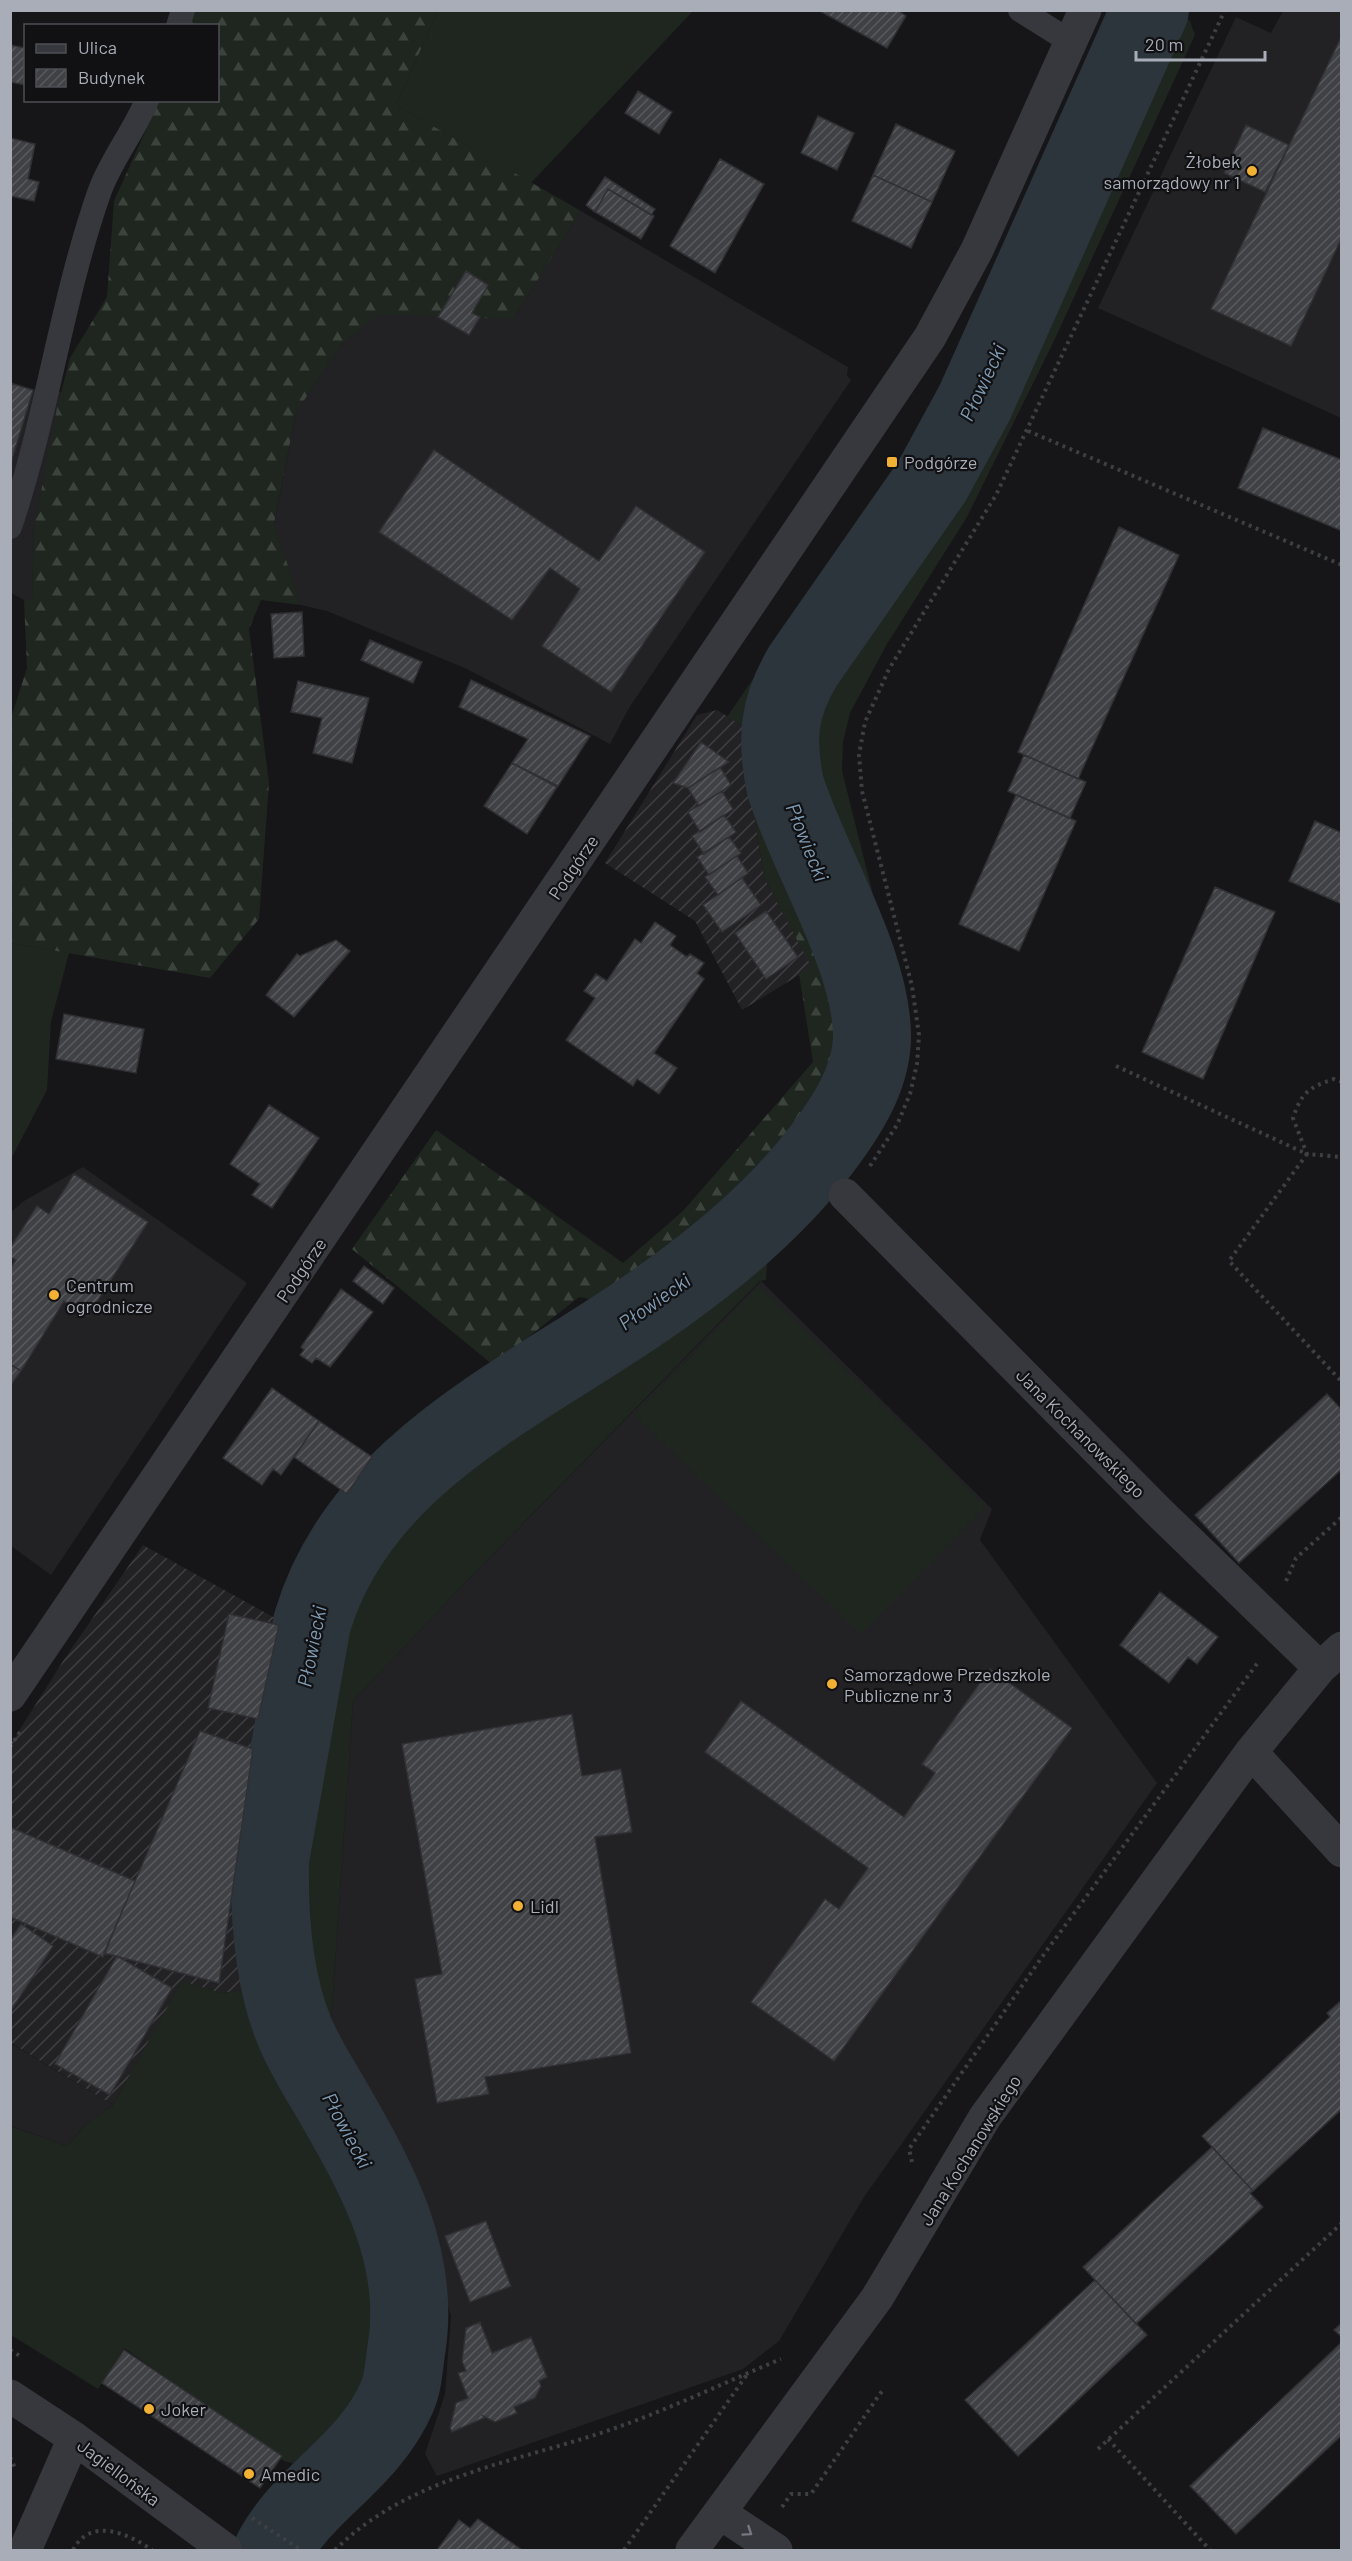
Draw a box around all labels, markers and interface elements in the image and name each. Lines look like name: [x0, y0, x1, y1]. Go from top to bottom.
legend: [24, 24, 219, 102]
scale bar: [1136, 24, 1265, 62]
text: 20 m: [1145, 33, 1183, 55]
text: Ulica: [78, 36, 117, 58]
text: Budynek: [78, 66, 145, 88]
place label: Żłobek samorządowy nr 1: [1104, 150, 1240, 193]
marker: Żłobek samorządowy nr 1: [1245, 164, 1259, 178]
water label: Płowiecki: [954, 340, 1010, 424]
place label: Podgórze: [904, 451, 977, 473]
marker: Podgórze: [885, 455, 899, 469]
water label: Płowiecki: [781, 799, 835, 885]
street label: Podgórze: [543, 830, 603, 904]
street label: Podgórze: [271, 1233, 331, 1307]
water label: Płowiecki: [613, 1268, 695, 1334]
place label: Centrum ogrodnicze: [66, 1274, 153, 1317]
marker: Centrum ogrodnicze: [47, 1288, 61, 1302]
street label: Jana Kochanowskiego: [1012, 1364, 1150, 1502]
water label: Płowiecki: [291, 1603, 331, 1689]
place label: Samorządowe Przedszkole Publiczne nr 3: [844, 1663, 1051, 1706]
marker: Samorządowe Przedszkole Publiczne nr 3: [825, 1677, 839, 1691]
place label: Lidl: [530, 1895, 559, 1917]
marker: Lidl: [511, 1899, 525, 1913]
street label: Jana Kochanowskiego: [915, 2071, 1025, 2229]
water label: Płowiecki: [318, 2088, 378, 2172]
place label: Joker: [161, 2398, 206, 2420]
marker: Joker: [142, 2402, 156, 2416]
street label: Jagiellońska: [73, 2434, 165, 2510]
place label: Amedic: [261, 2463, 320, 2485]
marker: Amedic: [242, 2467, 256, 2481]
one-way arrow: [741, 2525, 752, 2536]

